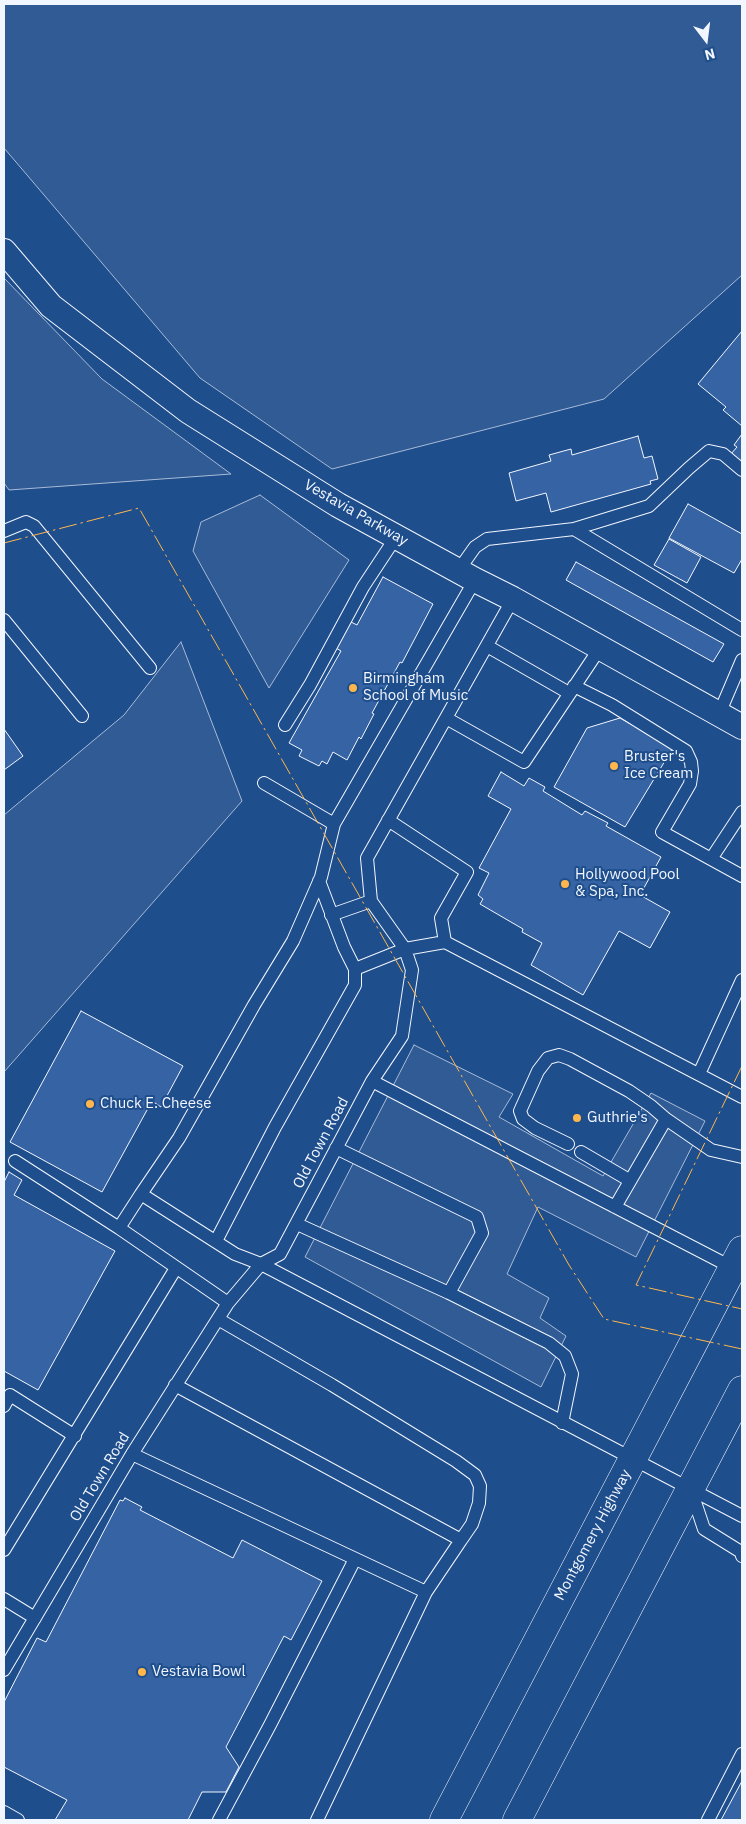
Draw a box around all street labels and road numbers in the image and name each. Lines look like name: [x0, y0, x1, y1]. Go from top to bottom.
street label: Vestavia Parkway: [301, 476, 411, 550]
street label: Old Town Road: [289, 1094, 353, 1192]
street label: Old Town Road: [66, 1429, 134, 1525]
street label: Montgomery Highway: [551, 1466, 635, 1604]

